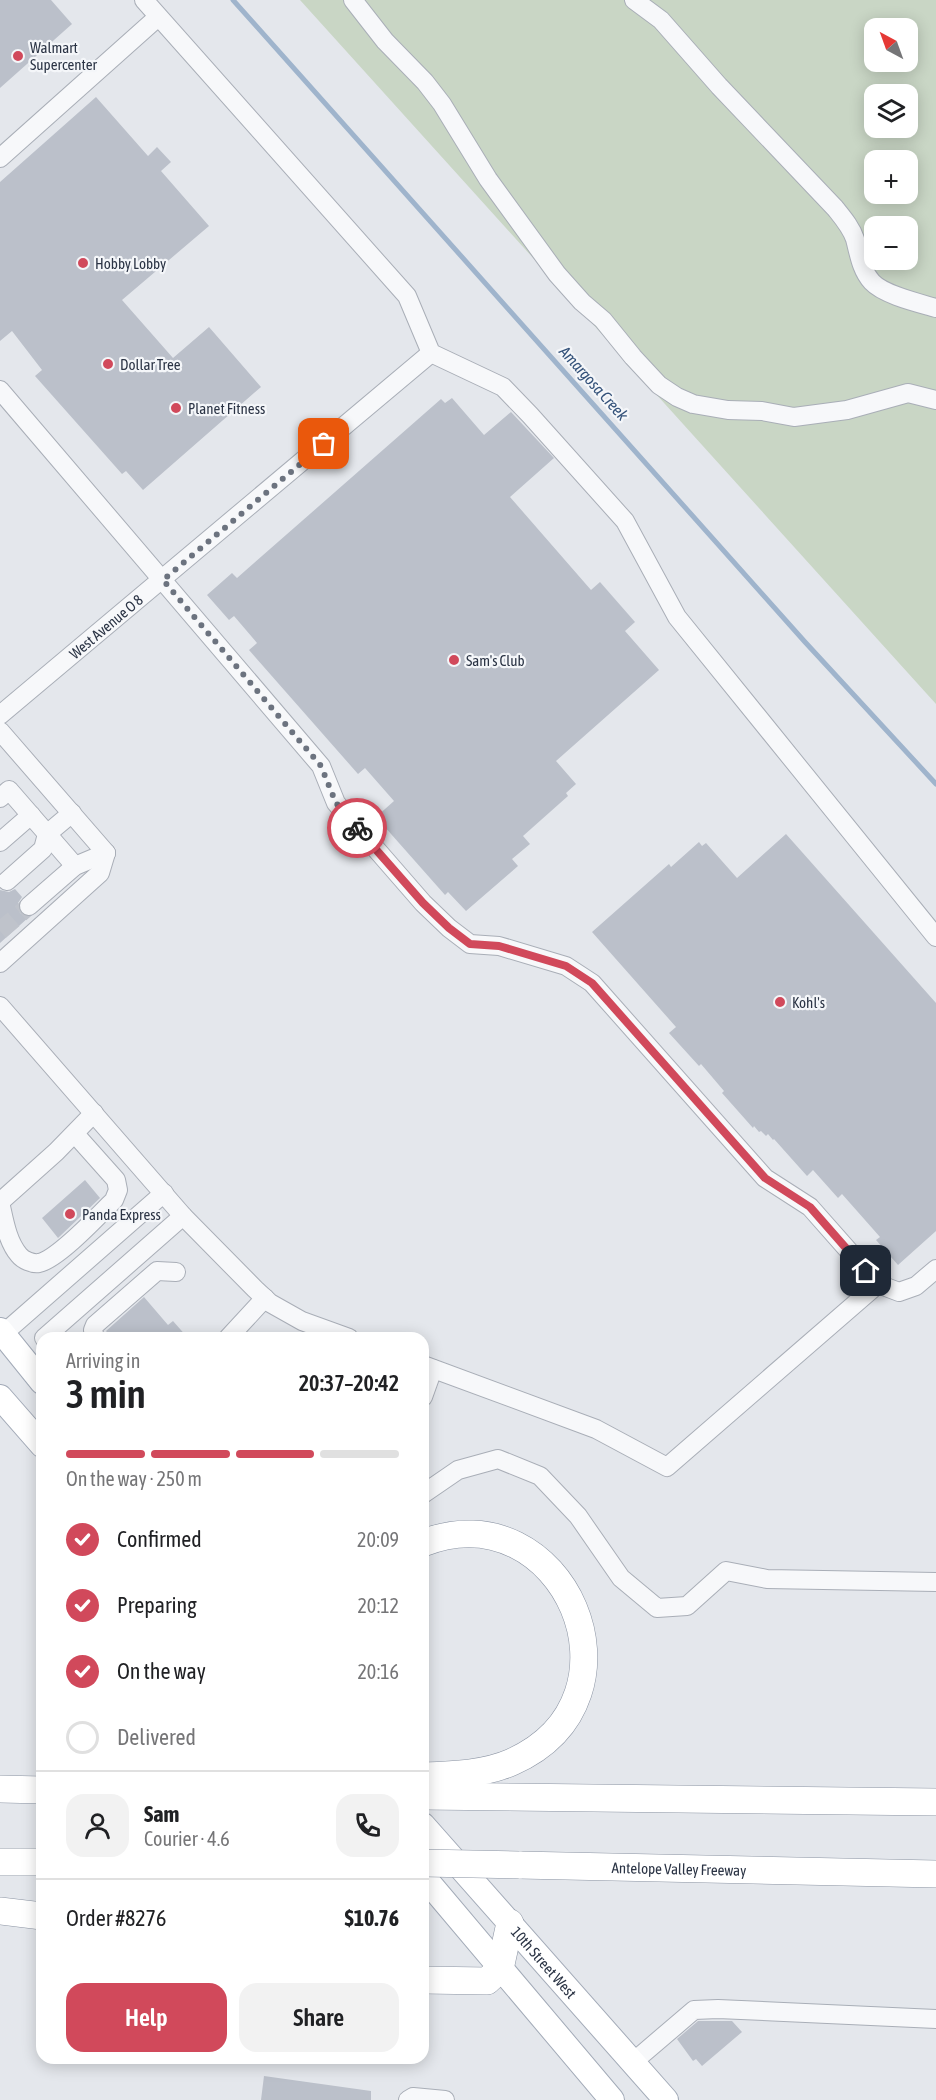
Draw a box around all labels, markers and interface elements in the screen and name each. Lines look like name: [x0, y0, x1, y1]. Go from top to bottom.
north arrow: [864, 18, 918, 72]
map controls: [864, 18, 918, 270]
place label: Walmart Supercenter: [30, 39, 98, 73]
marker: Walmart Supercenter: [11, 49, 25, 63]
button: layers: [864, 84, 918, 138]
button: +: [864, 150, 918, 204]
button: −: [864, 216, 918, 270]
place label: Hobby Lobby: [95, 255, 166, 272]
marker: Hobby Lobby: [76, 256, 90, 270]
water label: Amargosa Creek: [555, 341, 633, 425]
place label: Dollar Tree: [120, 356, 181, 373]
marker: Dollar Tree: [101, 357, 115, 371]
place label: Planet Fitness: [188, 400, 265, 417]
marker: Planet Fitness: [169, 401, 183, 415]
pin: [298, 418, 349, 469]
icon: bag: [307, 427, 340, 460]
street label: West Avenue O 8: [66, 591, 146, 662]
place label: Sam's Club: [466, 652, 525, 669]
marker: Sam's Club: [447, 653, 461, 667]
courier: [327, 798, 387, 858]
icon: bike: [341, 812, 374, 845]
place label: Kohl's: [792, 994, 825, 1011]
marker: Kohl's: [773, 995, 787, 1009]
place label: Panda Express: [82, 1206, 161, 1223]
marker: Panda Express: [63, 1207, 77, 1221]
pin: [840, 1245, 891, 1296]
icon: home: [849, 1254, 882, 1287]
text: Arriving in: [66, 1349, 140, 1372]
text: 20:37–20:42: [299, 1370, 399, 1396]
text: 3 min: [66, 1372, 146, 1416]
text: On the way · 250 m: [66, 1467, 202, 1490]
icon: check: [66, 1523, 99, 1556]
text: Confirmed: [117, 1526, 202, 1552]
text: 20:09: [357, 1528, 399, 1551]
icon: check: [66, 1589, 99, 1622]
text: Preparing: [117, 1592, 197, 1618]
text: 20:12: [357, 1594, 399, 1617]
icon: check: [66, 1655, 99, 1688]
text: On the way: [117, 1658, 206, 1684]
text: 20:16: [357, 1660, 399, 1683]
text: Delivered: [117, 1724, 196, 1750]
button: person: [66, 1794, 129, 1857]
button: phone: [336, 1794, 399, 1857]
text: Sam: [144, 1801, 179, 1827]
text: Courier · 4.6: [144, 1827, 230, 1850]
street label: Antelope Valley Freeway: [611, 1859, 746, 1878]
text: Order #8276: [66, 1905, 166, 1931]
text: $10.76: [344, 1905, 399, 1931]
street label: 10th Street West: [508, 1923, 580, 2001]
button: Help: [66, 1983, 227, 2052]
button: Share: [239, 1983, 399, 2052]

